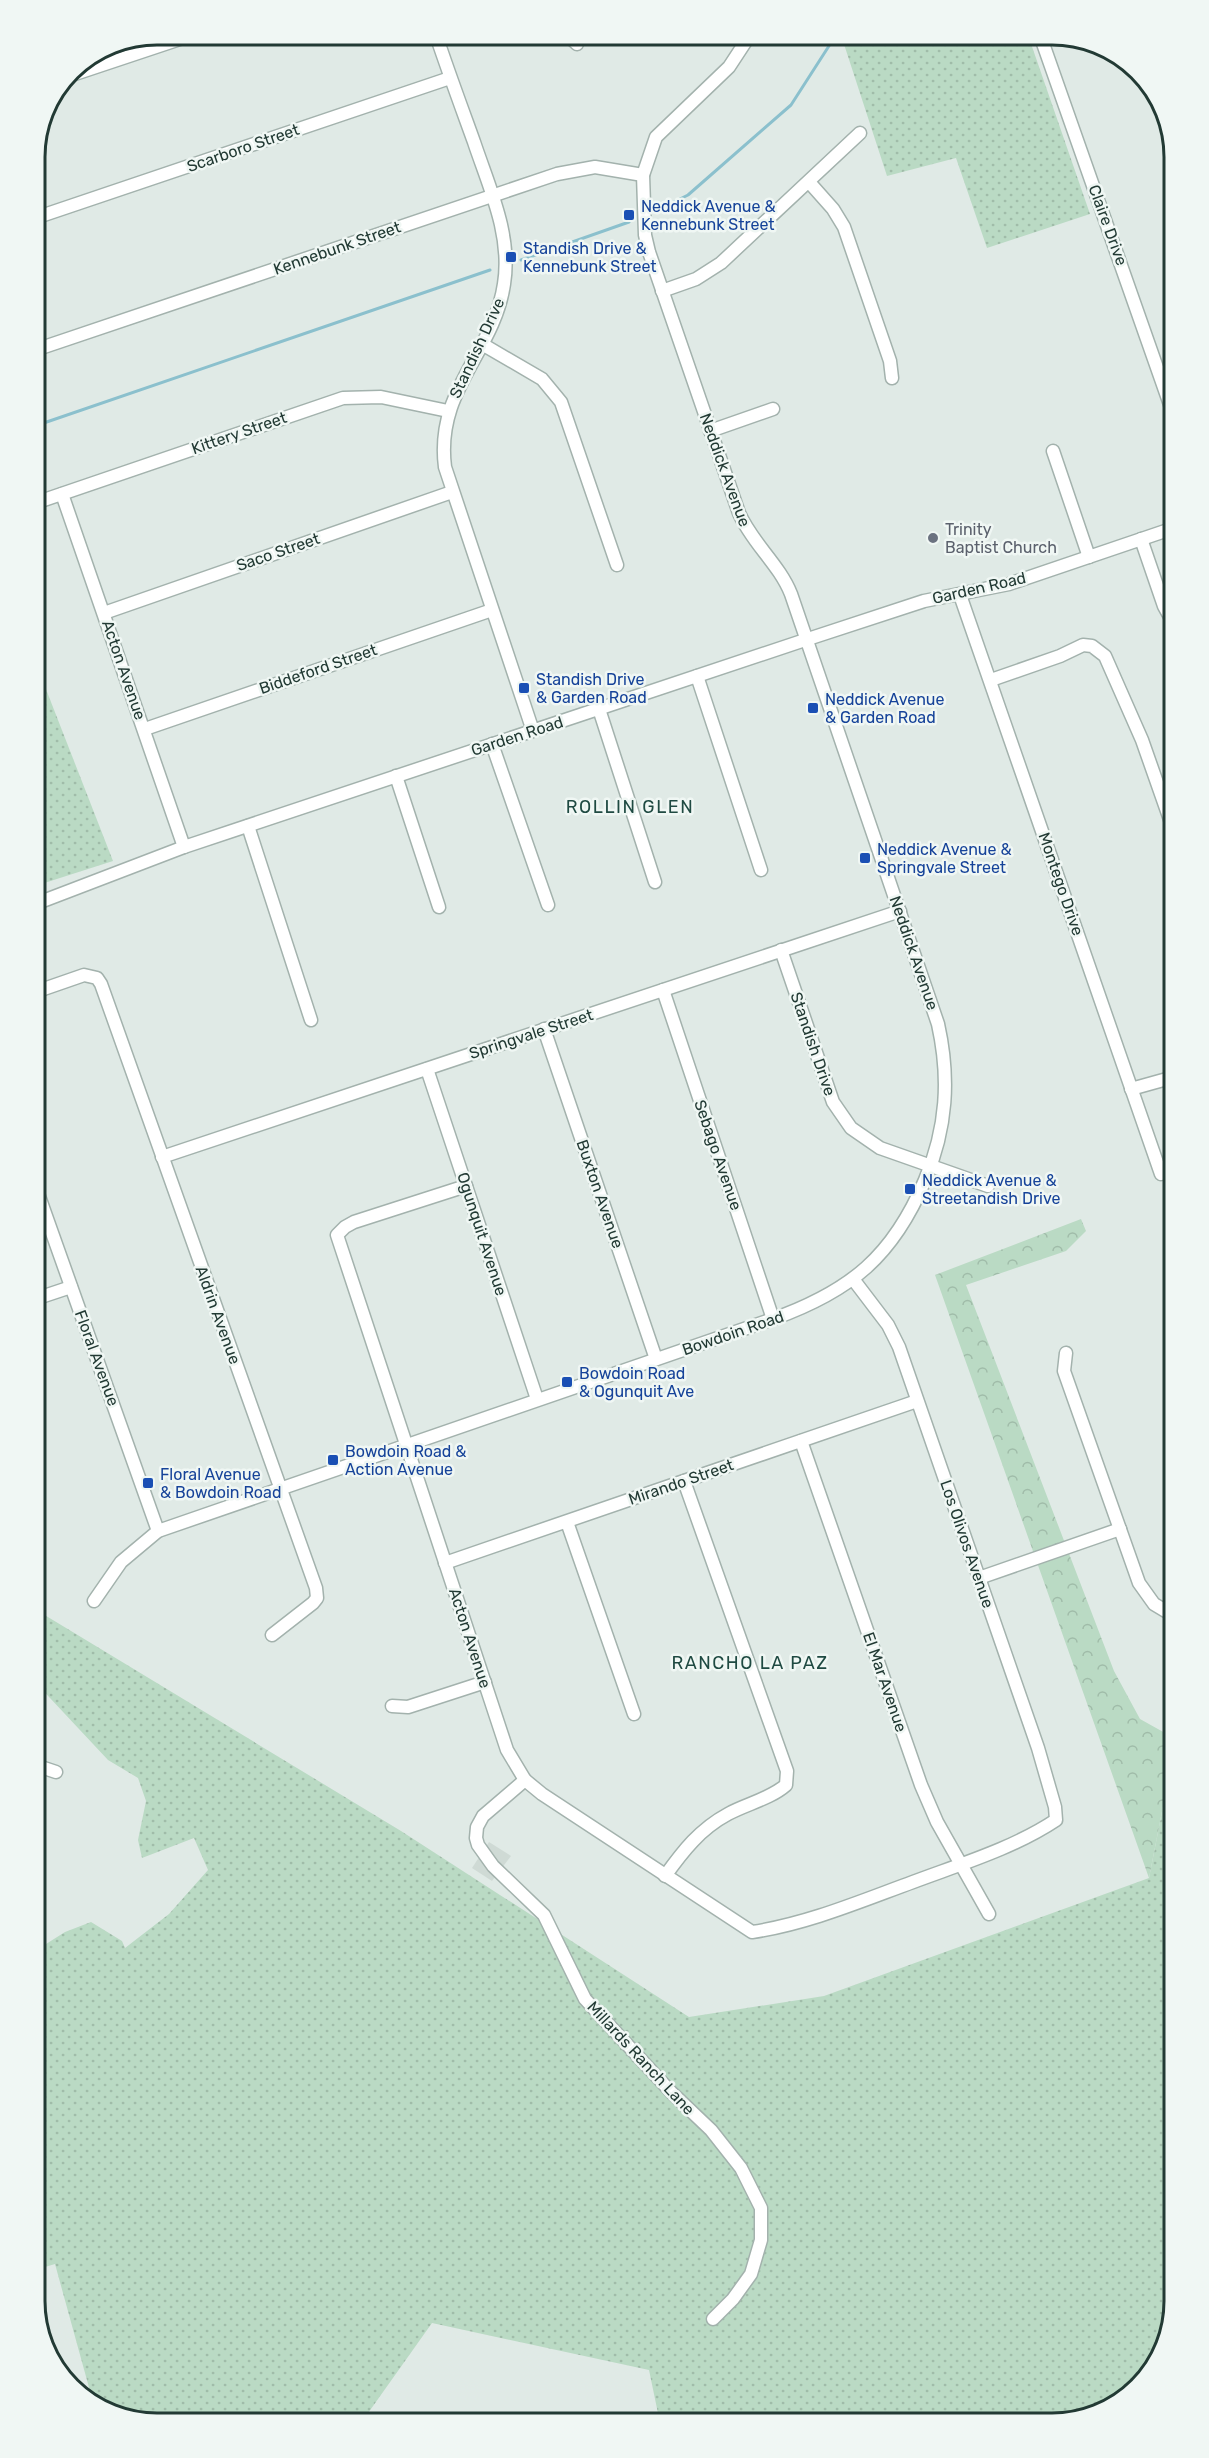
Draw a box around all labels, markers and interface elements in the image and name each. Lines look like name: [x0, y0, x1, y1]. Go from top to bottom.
street label: Scarboro Street: [184, 120, 302, 176]
street label: Claire Drive: [1085, 182, 1131, 268]
place label: Neddick Avenue & Kennebunk Street: [641, 197, 775, 234]
marker: Neddick Avenue & Kennebunk Street: [622, 208, 636, 222]
street label: Kennebunk Street: [271, 217, 403, 279]
place label: Standish Drive & Kennebunk Street: [523, 239, 657, 276]
marker: Standish Drive & Kennebunk Street: [504, 250, 518, 264]
street label: Standish Drive: [445, 295, 509, 401]
street label: Kittery Street: [189, 408, 289, 458]
street label: Neddick Avenue: [696, 411, 754, 529]
place label: Trinity Baptist Church: [945, 520, 1057, 557]
street label: Saco Street: [234, 529, 322, 575]
marker: Trinity Baptist Church: [926, 531, 940, 545]
street label: Garden Road: [930, 568, 1028, 608]
street label: Acton Avenue: [98, 618, 150, 722]
street label: Biddeford Street: [257, 640, 379, 698]
place label: Standish Drive & Garden Road: [536, 670, 647, 707]
marker: Standish Drive & Garden Road: [517, 681, 531, 695]
place label: Neddick Avenue & Garden Road: [825, 690, 945, 727]
marker: Neddick Avenue & Garden Road: [806, 701, 820, 715]
street label: Garden Road: [469, 712, 565, 760]
district label: ROLLIN GLEN: [566, 796, 694, 818]
street label: Montego Drive: [1034, 830, 1088, 938]
place label: Neddick Avenue & Springvale Street: [877, 840, 1011, 877]
marker: Neddick Avenue & Springvale Street: [858, 851, 872, 865]
street label: Neddick Avenue: [886, 893, 942, 1013]
street label: Standish Drive: [786, 990, 840, 1098]
street label: Springvale Street: [467, 1005, 595, 1063]
street label: Sebago Avenue: [690, 1097, 746, 1213]
street label: Buxton Avenue: [573, 1137, 627, 1251]
street label: Ogunquit Avenue: [453, 1170, 511, 1298]
place label: Neddick Avenue & Streetandish Drive: [922, 1171, 1061, 1208]
marker: Neddick Avenue & Streetandish Drive: [903, 1182, 917, 1196]
street label: Aldrin Avenue: [191, 1263, 245, 1367]
street label: Floral Avenue: [71, 1307, 123, 1409]
street label: Bowdoin Road: [680, 1307, 786, 1359]
place label: Bowdoin Road & Ogunquit Ave: [579, 1364, 694, 1401]
marker: Bowdoin Road & Ogunquit Ave: [560, 1375, 574, 1389]
place label: Bowdoin Road & Action Avenue: [345, 1442, 466, 1479]
marker: Bowdoin Road & Action Avenue: [326, 1453, 340, 1467]
street label: Mirando Street: [626, 1455, 736, 1509]
place label: Floral Avenue & Bowdoin Road: [160, 1465, 281, 1502]
marker: Floral Avenue & Bowdoin Road: [141, 1476, 155, 1490]
street label: Los Olivos Avenue: [936, 1477, 998, 1611]
street label: Acton Avenue: [445, 1586, 495, 1690]
street label: El Mar Avenue: [859, 1630, 911, 1734]
district label: RANCHO LA PAZ: [671, 1652, 829, 1674]
street label: Millards Ranch Lane: [583, 1997, 699, 2119]

